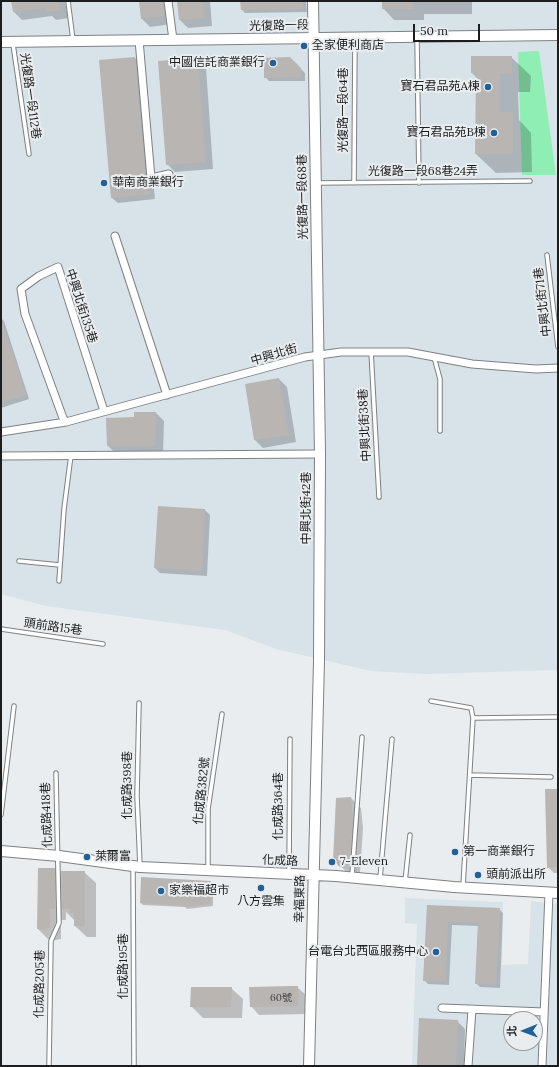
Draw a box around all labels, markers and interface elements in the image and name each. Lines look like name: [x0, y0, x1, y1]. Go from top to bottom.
scale bar: [415, 16, 482, 42]
street label: 光復路一段: [249, 18, 309, 34]
text: 50 m: [420, 23, 448, 38]
place label: 全家便利商店: [312, 39, 384, 53]
marker: 全家便利商店: [299, 41, 309, 51]
street label: 光復路一段112巷: [17, 52, 43, 140]
place label: 中國信託商業銀行: [169, 56, 265, 70]
marker: 中國信託商業銀行: [268, 58, 278, 68]
street label: 光復路一段64巷: [337, 67, 351, 153]
place label: 寶石君品苑A棟: [400, 80, 480, 94]
marker: 寶石君品苑A棟: [483, 82, 493, 92]
place label: 寶石君品苑B棟: [407, 126, 486, 140]
marker: 寶石君品苑B棟: [489, 128, 499, 138]
street label: 光復路一段68巷: [295, 154, 311, 240]
street label: 光復路一段68巷24弄: [368, 165, 478, 179]
place label: 華南商業銀行: [112, 176, 184, 190]
marker: 華南商業銀行: [99, 178, 109, 188]
street label: 中興北街71巷: [532, 266, 554, 338]
street label: 中興北街135巷: [62, 267, 100, 345]
street label: 中興北街: [249, 341, 299, 369]
street label: 中興北街38巷: [356, 388, 374, 462]
street label: 中興北街42巷: [300, 472, 314, 544]
street label: 頭前路15巷: [23, 616, 83, 638]
street label: 化成路398巷: [121, 751, 135, 819]
street label: 化成路382號: [191, 756, 213, 826]
street label: 化成路364巷: [272, 772, 286, 840]
street label: 化成路418巷: [39, 782, 55, 848]
place label: 第一商業銀行: [463, 845, 535, 859]
marker: 第一商業銀行: [450, 847, 460, 857]
place label: 萊爾富: [95, 850, 131, 864]
marker: 萊爾富: [82, 852, 92, 862]
street label: 化成路: [262, 853, 298, 869]
place label: 7-Eleven: [340, 855, 388, 869]
marker: 7-Eleven: [327, 857, 337, 867]
place label: 頭前派出所: [486, 868, 546, 882]
marker: 頭前派出所: [473, 870, 483, 880]
street label: 幸福東路: [292, 875, 308, 923]
marker: 八方雲集: [256, 883, 266, 893]
place label: 家樂福超市: [169, 884, 229, 898]
marker: 家樂福超市: [156, 886, 166, 896]
place label: 八方雲集: [237, 895, 285, 909]
street label: 化成路195巷: [117, 933, 131, 999]
place label: 台電台北西區服務中心: [308, 945, 428, 959]
marker: 台電台北西區服務中心: [431, 947, 441, 957]
street label: 化成路205巷: [32, 950, 48, 1018]
house number: 60號: [270, 992, 292, 1004]
north arrow: [503, 1011, 543, 1051]
text: 北: [505, 1026, 519, 1037]

